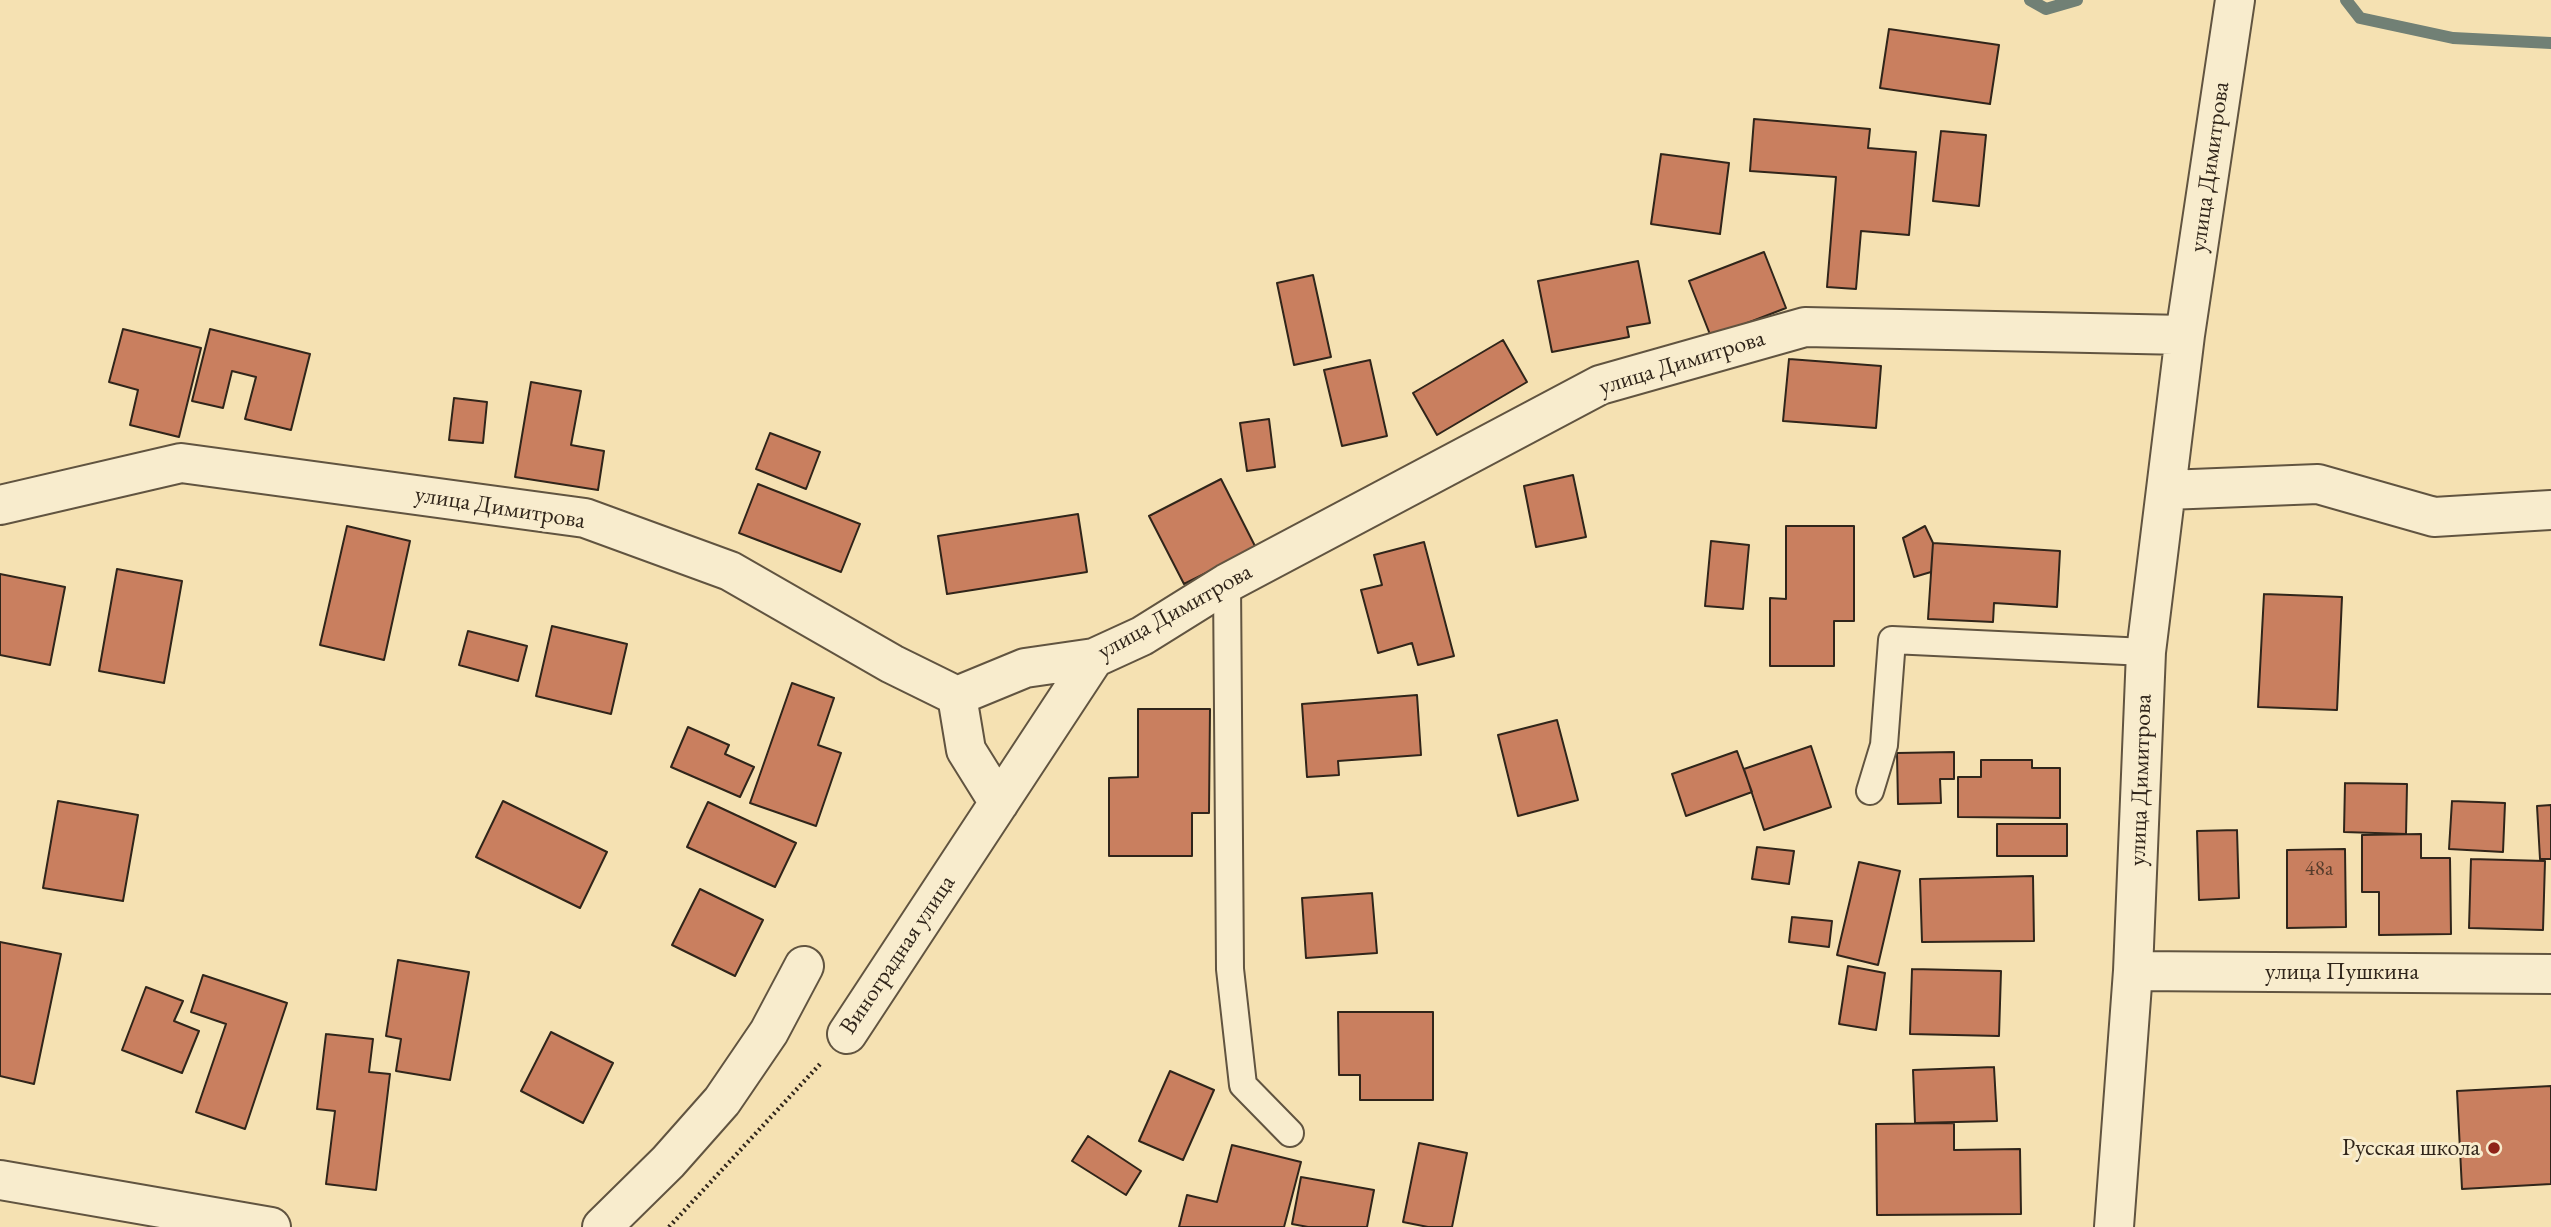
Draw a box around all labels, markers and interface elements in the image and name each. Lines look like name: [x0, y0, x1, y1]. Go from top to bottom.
street label: улица Димитрова: [2184, 80, 2236, 254]
street label: улица Димитрова: [1596, 324, 1768, 402]
street label: улица Димитрова: [413, 480, 587, 536]
street label: улица Димитрова: [1093, 558, 1257, 666]
street label: улица Димитрова: [2124, 694, 2158, 866]
house number: 48а: [2305, 856, 2333, 882]
street label: Виноградная улица: [834, 870, 962, 1040]
street label: улица Пушкина: [2265, 958, 2419, 986]
place label: Русская школа: [2342, 1134, 2480, 1162]
marker: Русская школа: [2486, 1140, 2502, 1156]

